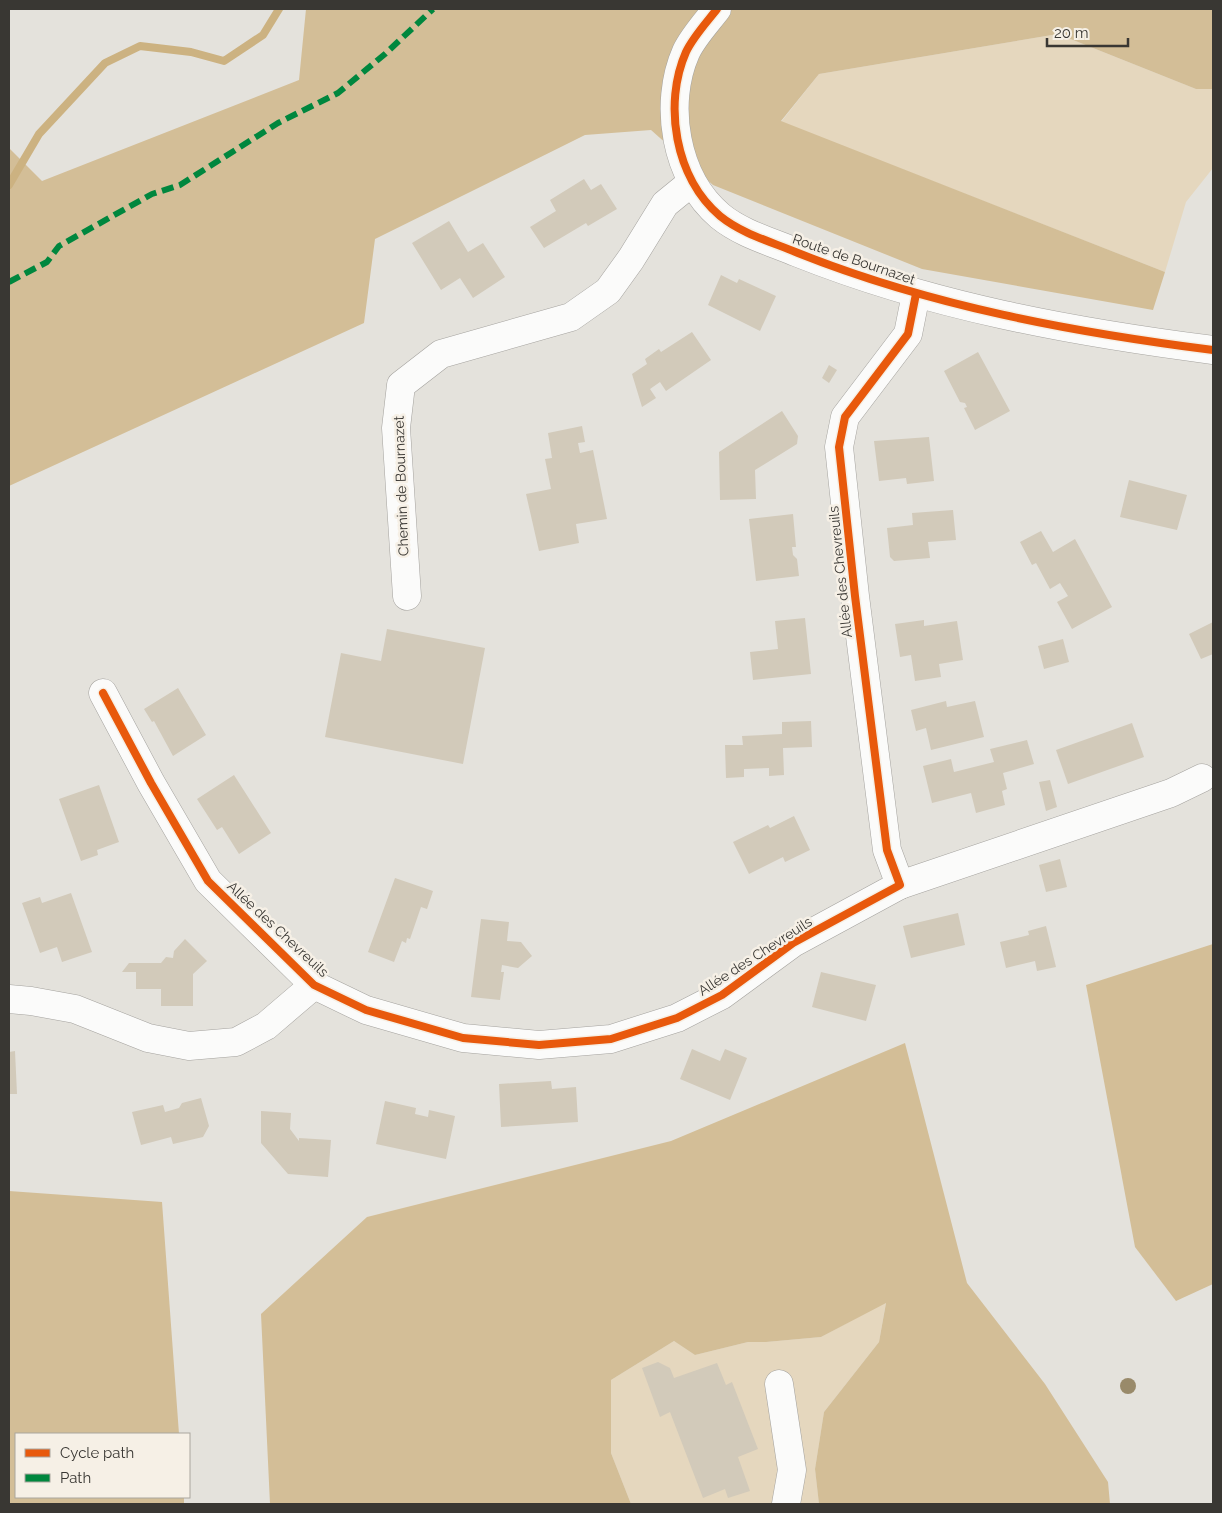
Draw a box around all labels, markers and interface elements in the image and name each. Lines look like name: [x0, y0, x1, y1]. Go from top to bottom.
scale bar: [1047, 15, 1128, 47]
text: 20 m: [1054, 24, 1089, 42]
street label: Route de Bournazet: [791, 230, 918, 288]
street label: Chemin de Bournazet: [391, 415, 411, 556]
street label: Allée des Chevreuils: [825, 505, 855, 639]
street label: Allée des Chevreuils: [224, 878, 332, 980]
street label: Allée des Chevreuils: [695, 913, 815, 999]
legend: [15, 1433, 190, 1498]
text: Cycle path: [60, 1444, 134, 1462]
text: Path: [60, 1469, 91, 1487]

